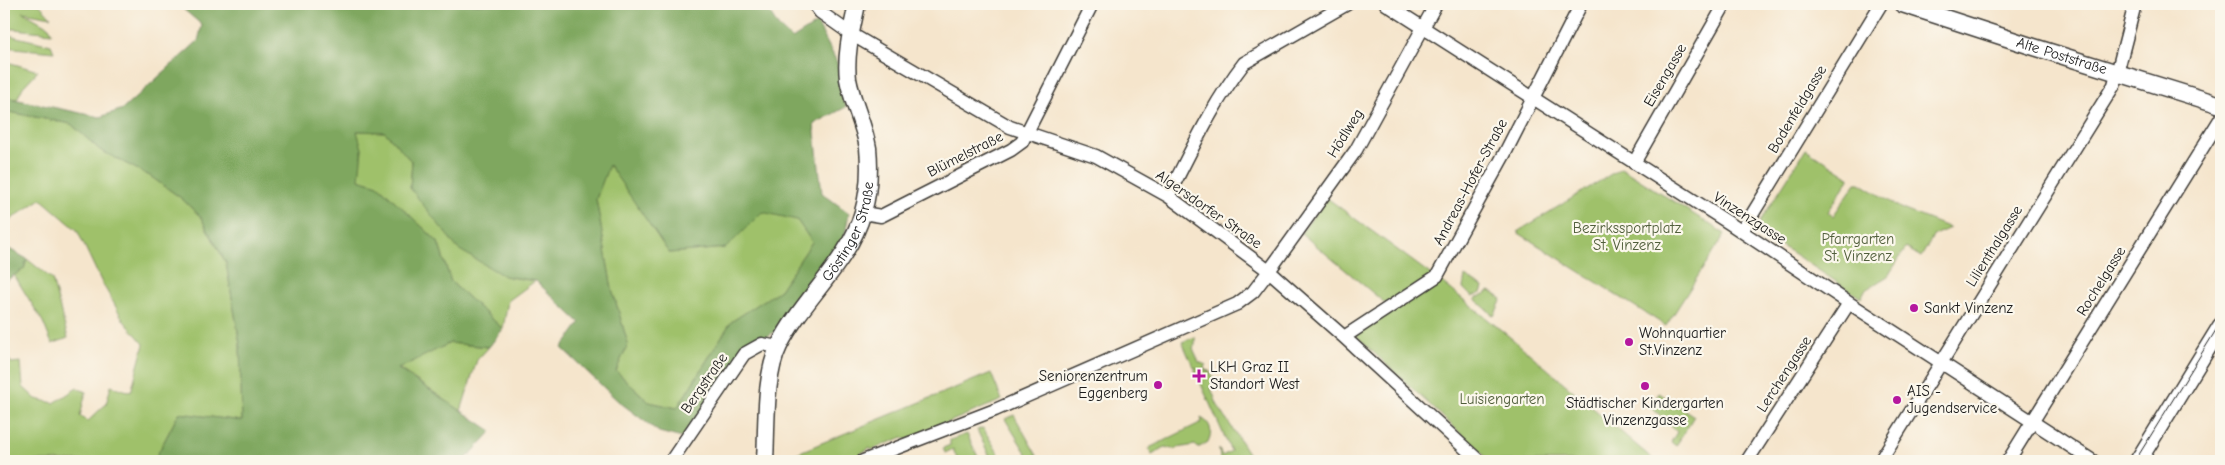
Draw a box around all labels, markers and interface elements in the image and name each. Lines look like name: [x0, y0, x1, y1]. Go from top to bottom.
street label: Alte Poststraße: [2014, 33, 2110, 78]
street label: Eisengasse: [1640, 40, 1691, 110]
street label: Bodenfeldgasse: [1764, 61, 1831, 156]
street label: Hödlweg: [1323, 105, 1367, 161]
street label: Andreas-Hofer-Straße: [1429, 115, 1511, 249]
street label: Blümelstraße: [924, 127, 1006, 181]
street label: Algersdorfer Straße: [1153, 166, 1266, 253]
street label: Göstinger Straße: [818, 180, 877, 285]
street label: Vinzenzgasse: [1710, 188, 1790, 249]
street label: Lilienthalgasse: [1962, 202, 2026, 290]
park label: Bezirkssportplatz St. Vinzenz: [1573, 219, 1682, 254]
park label: Pfarrgarten St. Vinzenz: [1822, 230, 1894, 265]
street label: Rochelgasse: [2073, 243, 2130, 319]
place label: Sankt Vinzenz: [1924, 299, 2014, 317]
marker: Sankt Vinzenz: [1908, 302, 1920, 314]
place label: Wohnquartier St.Vinzenz: [1639, 324, 1726, 359]
street label: Lerchengasse: [1753, 332, 1815, 415]
marker: Wohnquartier St.Vinzenz: [1623, 336, 1635, 348]
street label: Bergstraße: [677, 349, 732, 417]
place label: LKH Graz II Standort West: [1210, 358, 1300, 393]
place label: Seniorenzentrum Eggenberg: [1039, 367, 1148, 402]
marker: LKH Graz II Standort West: [1192, 369, 1206, 383]
marker: Seniorenzentrum Eggenberg: [1152, 379, 1164, 391]
marker: Städtischer Kindergarten Vinzenzgasse: [1639, 380, 1651, 392]
place label: AIS - Jugendservice: [1907, 382, 1998, 417]
park label: Luisiengarten: [1459, 390, 1545, 408]
place label: Städtischer Kindergarten Vinzenzgasse: [1566, 394, 1724, 429]
marker: AIS - Jugendservice: [1891, 394, 1903, 406]

